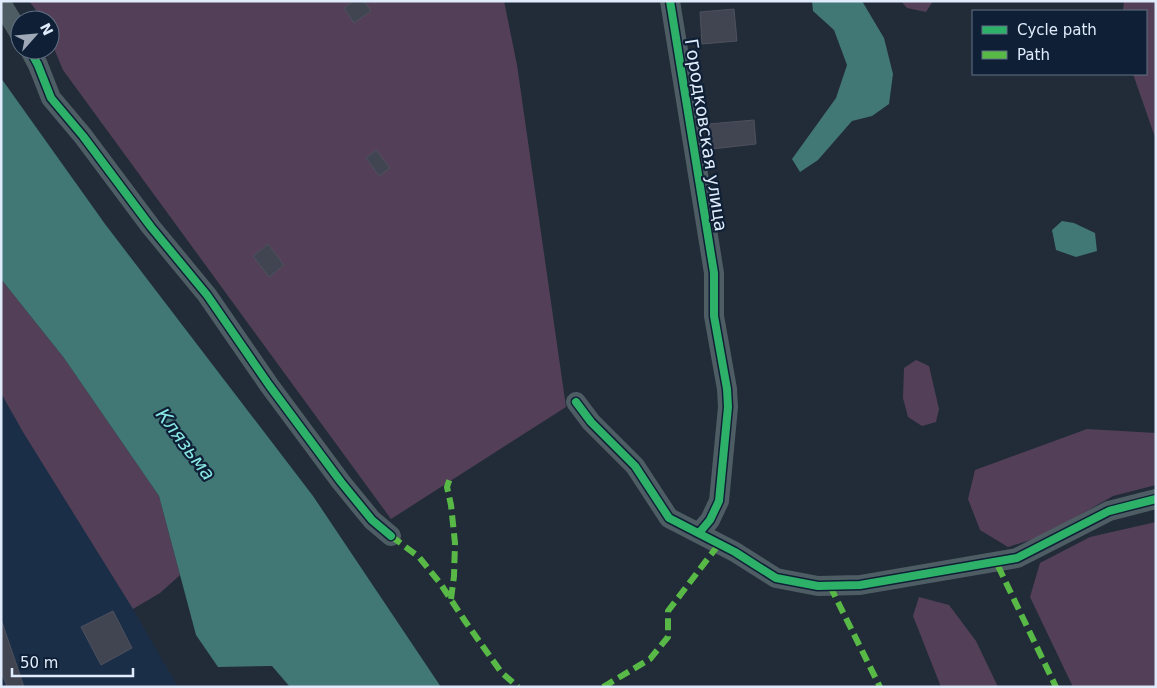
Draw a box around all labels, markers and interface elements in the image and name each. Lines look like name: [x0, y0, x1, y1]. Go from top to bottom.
north arrow: [10, 10, 60, 60]
legend: [972, 10, 1147, 75]
text: N: [37, 20, 56, 38]
text: Cycle path: [1017, 21, 1097, 39]
street label: Городковская улица: [681, 37, 732, 233]
text: Path: [1017, 46, 1050, 64]
water label: Клязьма: [152, 404, 220, 484]
scale bar: [12, 646, 134, 678]
text: 50 m: [20, 654, 58, 672]

